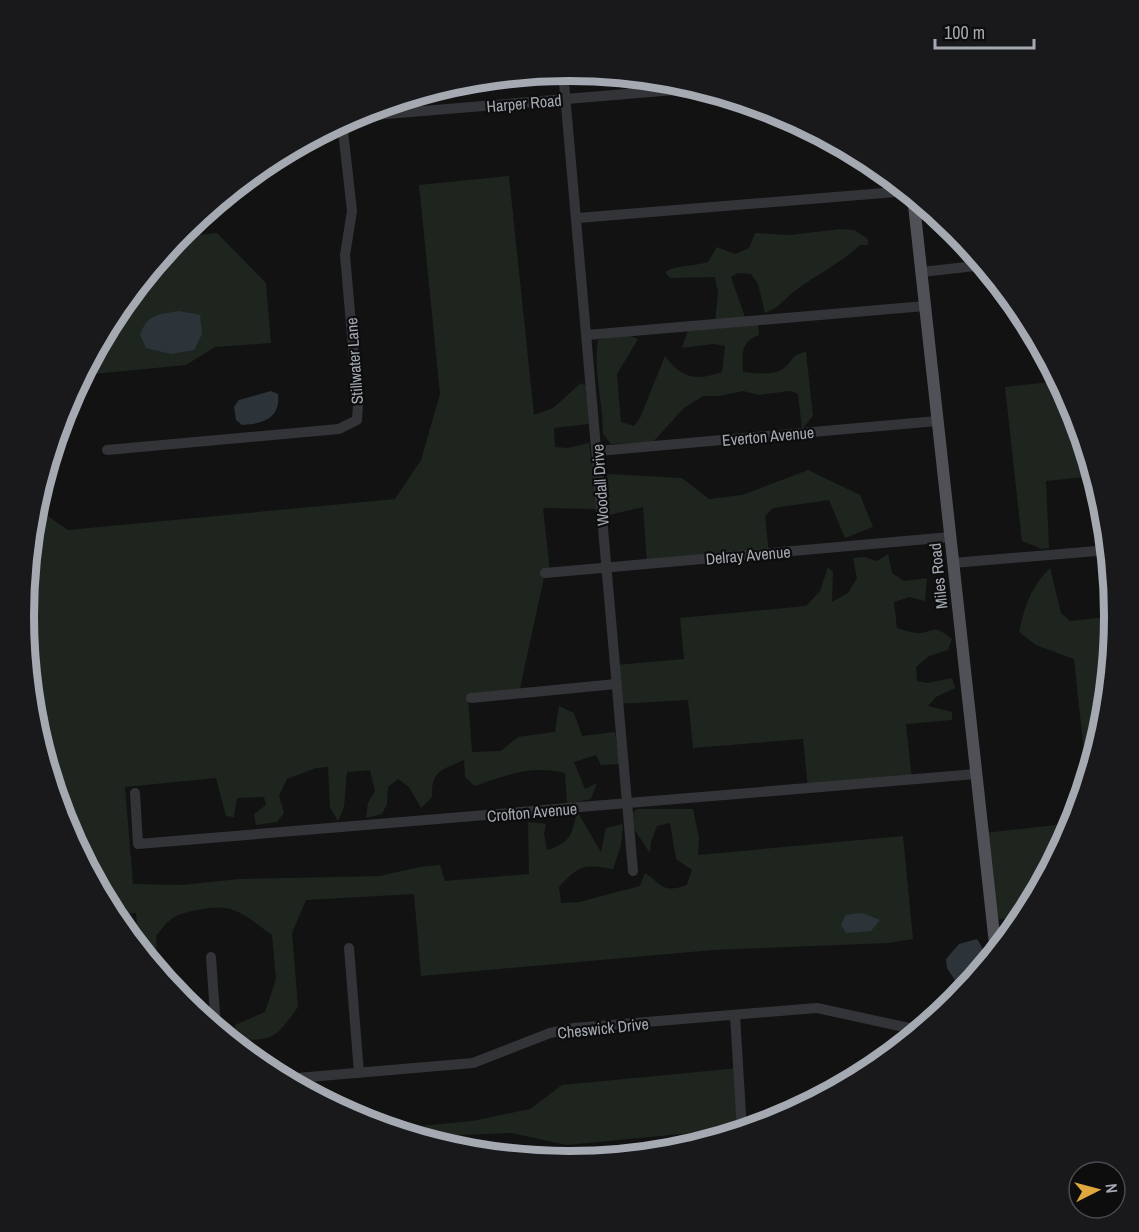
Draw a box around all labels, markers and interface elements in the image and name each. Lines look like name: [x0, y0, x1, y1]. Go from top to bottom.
scale bar: [935, 12, 1034, 50]
text: 100 m: [944, 20, 985, 45]
street label: Harper Road: [486, 89, 562, 117]
street label: Stillwater Lane: [340, 317, 368, 405]
street label: Everton Avenue: [721, 421, 815, 451]
street label: Woodall Drive: [586, 443, 614, 527]
street label: Delray Avenue: [705, 540, 791, 570]
street label: Miles Road: [924, 542, 952, 610]
street label: Crofton Avenue: [486, 797, 578, 827]
street label: Cheswick Drive: [556, 1012, 650, 1044]
north arrow: [1067, 1160, 1127, 1220]
text: N: [1100, 1183, 1123, 1194]

